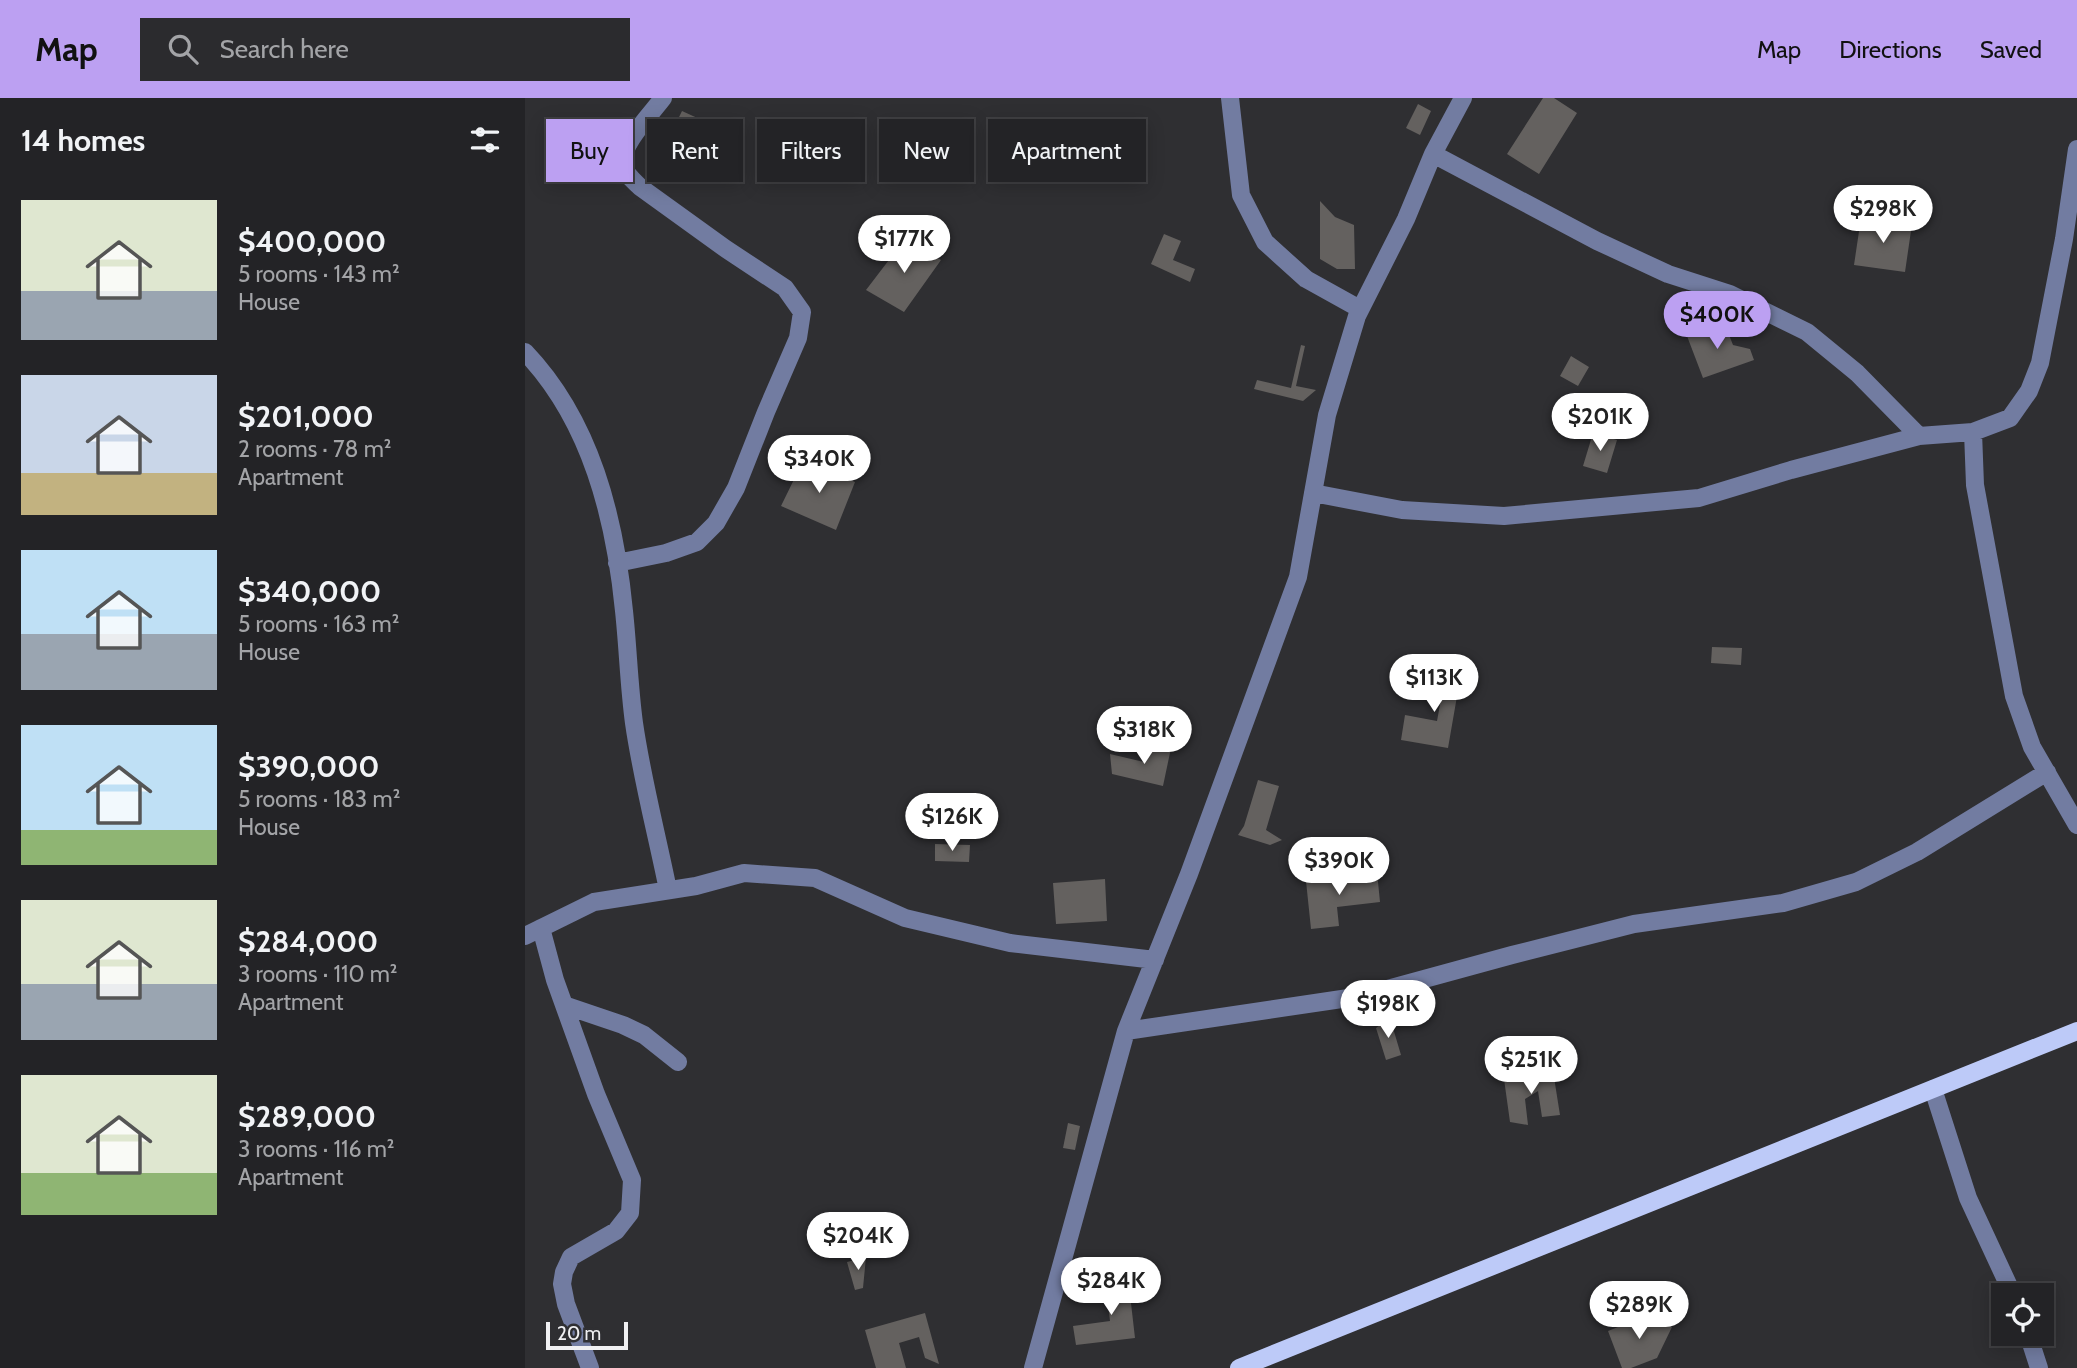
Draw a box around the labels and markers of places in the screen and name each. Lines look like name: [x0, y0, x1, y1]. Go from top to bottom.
pin: $298K: [1834, 186, 1932, 245]
pin: $177K: [855, 216, 953, 275]
pin: $400K: [1668, 292, 1766, 351]
pin: $201K: [1551, 394, 1649, 453]
pin: $340K: [770, 436, 868, 495]
pin: $113K: [1385, 654, 1483, 714]
pin: $318K: [1095, 706, 1193, 766]
pin: $126K: [903, 794, 1001, 853]
pin: $390K: [1290, 838, 1388, 897]
pin: $198K: [1339, 981, 1437, 1040]
pin: $251K: [1482, 1037, 1580, 1096]
pin: $204K: [809, 1212, 907, 1272]
pin: $284K: [1062, 1258, 1160, 1317]
pin: $289K: [1590, 1282, 1688, 1341]

